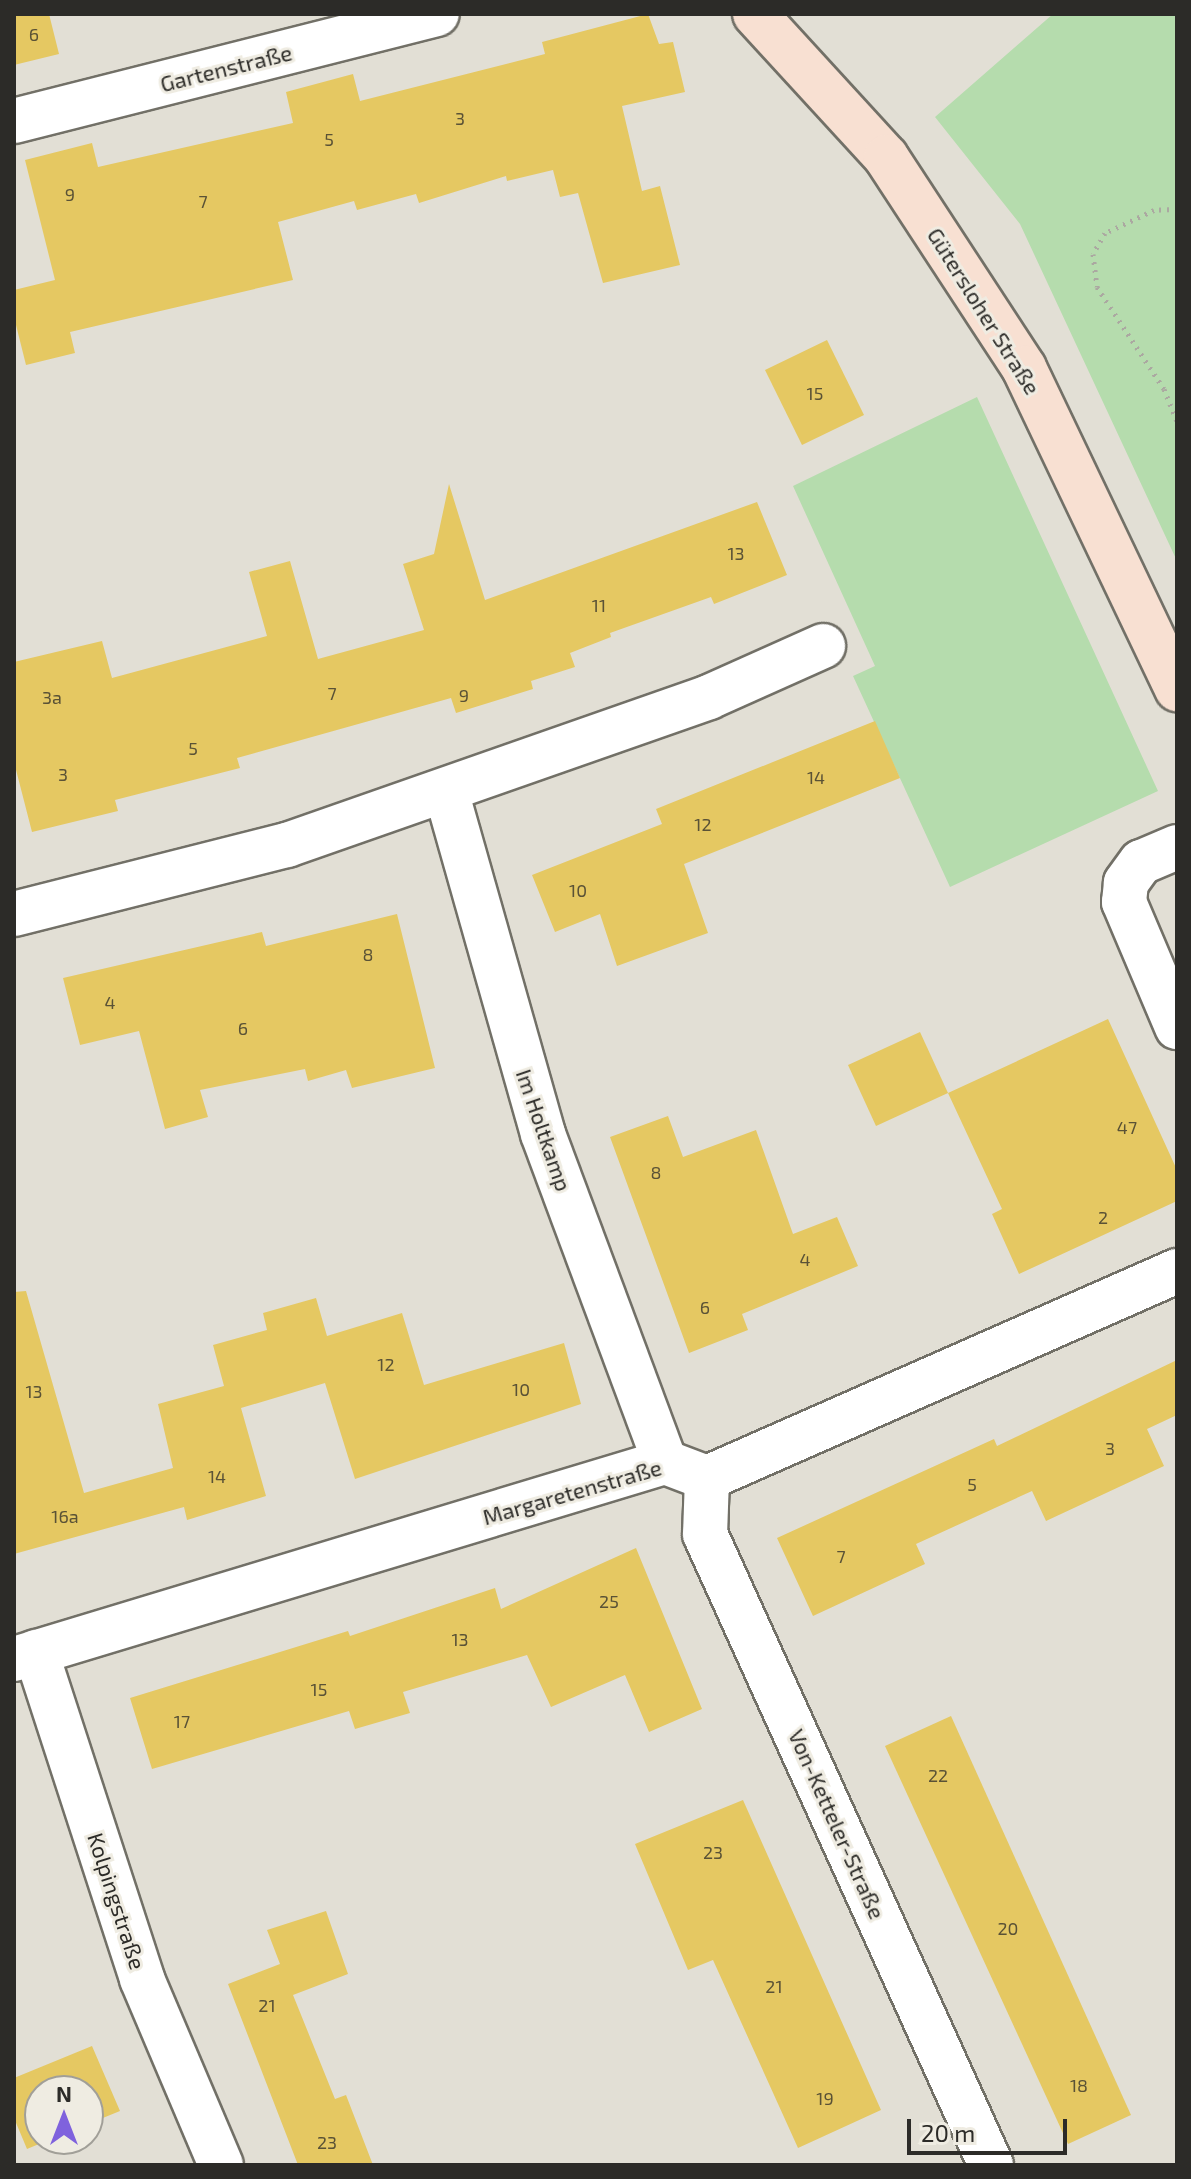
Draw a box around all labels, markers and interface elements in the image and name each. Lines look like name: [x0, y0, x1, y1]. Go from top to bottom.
house number: 6: [29, 23, 39, 45]
street label: Gartenstraße: [157, 39, 295, 97]
house number: 3: [455, 107, 465, 129]
house number: 5: [324, 128, 334, 150]
house number: 9: [65, 183, 75, 205]
house number: 7: [198, 190, 208, 212]
street label: Gütersloher Straße: [922, 223, 1046, 399]
house number: 15: [807, 382, 823, 404]
house number: 13: [727, 542, 745, 564]
house number: 11: [592, 594, 606, 616]
house number: 7: [327, 682, 337, 704]
house number: 9: [459, 684, 469, 706]
house number: 3a: [42, 686, 62, 708]
house number: 5: [188, 737, 198, 759]
house number: 3: [58, 763, 68, 785]
house number: 14: [807, 766, 825, 788]
house number: 12: [694, 813, 712, 835]
house number: 10: [569, 879, 587, 901]
house number: 8: [363, 943, 373, 965]
house number: 4: [104, 991, 116, 1013]
house number: 6: [238, 1017, 248, 1039]
street label: Im Holtkamp: [511, 1066, 577, 1194]
house number: 47: [1117, 1116, 1137, 1138]
house number: 8: [651, 1161, 661, 1183]
house number: 2: [1098, 1206, 1108, 1228]
house number: 4: [799, 1248, 811, 1270]
house number: 6: [700, 1296, 710, 1318]
house number: 12: [377, 1353, 395, 1375]
house number: 10: [512, 1378, 530, 1400]
house number: 13: [25, 1380, 43, 1402]
house number: 3: [1105, 1437, 1115, 1459]
street label: Margaretenstraße: [480, 1454, 664, 1530]
house number: 14: [208, 1465, 226, 1487]
house number: 5: [967, 1473, 977, 1495]
house number: 16a: [51, 1505, 79, 1527]
house number: 7: [836, 1545, 846, 1567]
house number: 25: [599, 1590, 619, 1612]
house number: 13: [451, 1628, 469, 1650]
house number: 15: [311, 1678, 327, 1700]
house number: 17: [174, 1710, 190, 1732]
street label: Von-Ketteler-Straße: [783, 1725, 891, 1923]
house number: 22: [928, 1764, 948, 1786]
street label: Kolpingstraße: [82, 1829, 152, 1973]
house number: 23: [703, 1841, 723, 1863]
house number: 20: [998, 1917, 1018, 1939]
house number: 21: [765, 1975, 783, 1997]
house number: 21: [258, 1994, 276, 2016]
house number: 18: [1070, 2074, 1088, 2096]
north arrow: [24, 2075, 104, 2155]
text: N: [56, 2080, 72, 2106]
house number: 19: [816, 2087, 834, 2109]
scale bar: [911, 2103, 1071, 2153]
text: 20 m: [921, 2118, 975, 2147]
house number: 23: [317, 2131, 337, 2153]

